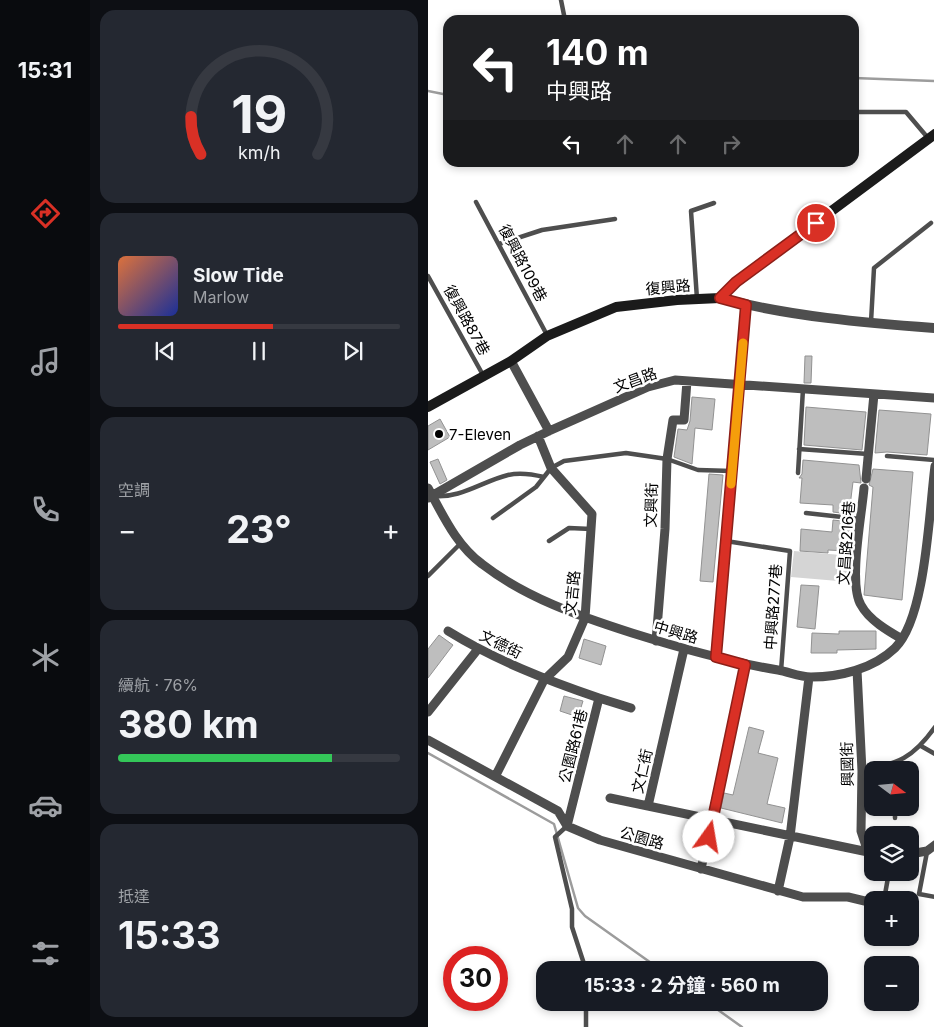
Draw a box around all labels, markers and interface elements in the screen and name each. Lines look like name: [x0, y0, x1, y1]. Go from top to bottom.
text: 140 m: [546, 31, 649, 73]
icon: left: [463, 35, 528, 100]
text: 15:31: [18, 57, 72, 83]
text: 中興路: [546, 78, 612, 104]
text: 19: [231, 83, 287, 146]
icon: left: [558, 130, 586, 158]
icon: ahead: [611, 130, 639, 158]
icon: ahead: [664, 130, 692, 158]
icon: right: [717, 130, 745, 158]
text: km/h: [238, 142, 280, 163]
icon: directions: [28, 196, 63, 231]
pin: [795, 202, 837, 244]
icon: arrive: [802, 209, 830, 237]
street label: 復興路109巷: [495, 221, 551, 305]
text: Slow Tide: [193, 264, 284, 287]
street label: 復興路: [645, 276, 691, 298]
street label: 復興路87巷: [440, 281, 494, 359]
text: Marlow: [193, 287, 249, 307]
icon: previous: [151, 337, 179, 365]
icon: pause: [245, 337, 273, 365]
icon: next: [339, 337, 367, 365]
icon: music: [28, 344, 63, 379]
street label: 文昌路: [611, 363, 659, 397]
place label: 7-Eleven: [449, 425, 511, 444]
marker: 7-Eleven: [433, 428, 445, 440]
text: 空調: [118, 480, 150, 500]
street label: 文興街: [641, 482, 661, 528]
icon: phone: [28, 492, 63, 527]
street label: 文昌路216巷: [834, 500, 858, 586]
text: 23°: [226, 506, 292, 552]
text: −: [118, 513, 137, 547]
text: +: [381, 513, 400, 547]
street label: 中興路277巷: [761, 563, 785, 651]
street label: 文吉路: [560, 570, 584, 616]
street label: 中興路: [652, 617, 700, 647]
street label: 文德街: [477, 626, 525, 662]
icon: climate: [28, 640, 63, 675]
text: 續航 · 76%: [118, 675, 198, 695]
text: 380 km: [118, 701, 259, 747]
street label: 公園路61巷: [555, 707, 591, 785]
street label: 興國街: [837, 741, 857, 787]
street label: 文仁街: [628, 747, 656, 795]
north arrow: [864, 761, 919, 816]
map controls: [864, 761, 919, 1011]
icon: car: [28, 788, 63, 823]
position arrow: [682, 810, 734, 862]
street label: 公園路: [618, 823, 666, 853]
button: layers: [864, 826, 919, 881]
text: 抵達: [118, 886, 150, 906]
button: +: [864, 891, 919, 946]
text: 15:33: [118, 912, 220, 958]
icon: filters: [28, 936, 63, 971]
speed limit sign: 30: [443, 946, 508, 1011]
button: −: [864, 956, 919, 1011]
text: 15:33 · 2 分鐘 · 560 m: [584, 974, 780, 997]

